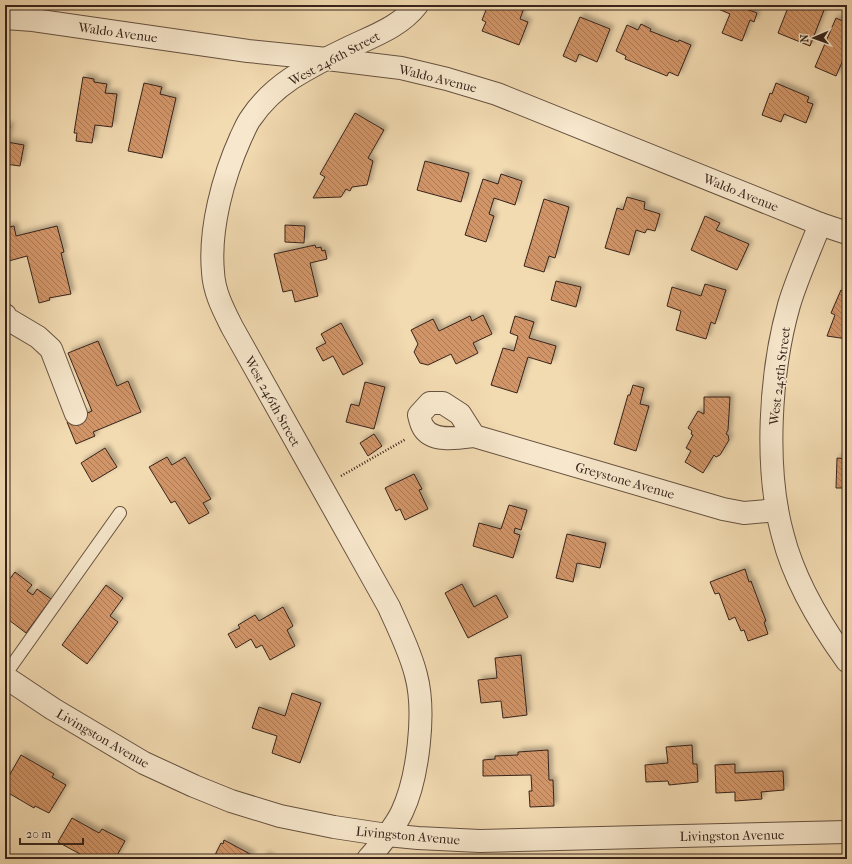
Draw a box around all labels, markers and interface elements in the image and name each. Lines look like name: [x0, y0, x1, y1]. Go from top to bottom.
north arrow: [794, 18, 834, 58]
street label: Waldo Avenue: [76, 19, 159, 46]
street label: West 246th Street: [285, 28, 383, 89]
text: N: [798, 33, 811, 43]
street label: Waldo Avenue: [396, 61, 479, 96]
street label: Waldo Avenue: [700, 170, 781, 215]
street label: West 245th Street: [766, 326, 793, 427]
street label: West 246th Street: [241, 353, 304, 449]
street label: Greystone Avenue: [574, 459, 677, 502]
street label: Livingston Avenue: [54, 706, 152, 771]
scale bar: [20, 820, 83, 846]
street label: Livingston Avenue: [355, 823, 461, 848]
text: 20 m: [26, 827, 51, 841]
street label: Livingston Avenue: [680, 827, 785, 844]

